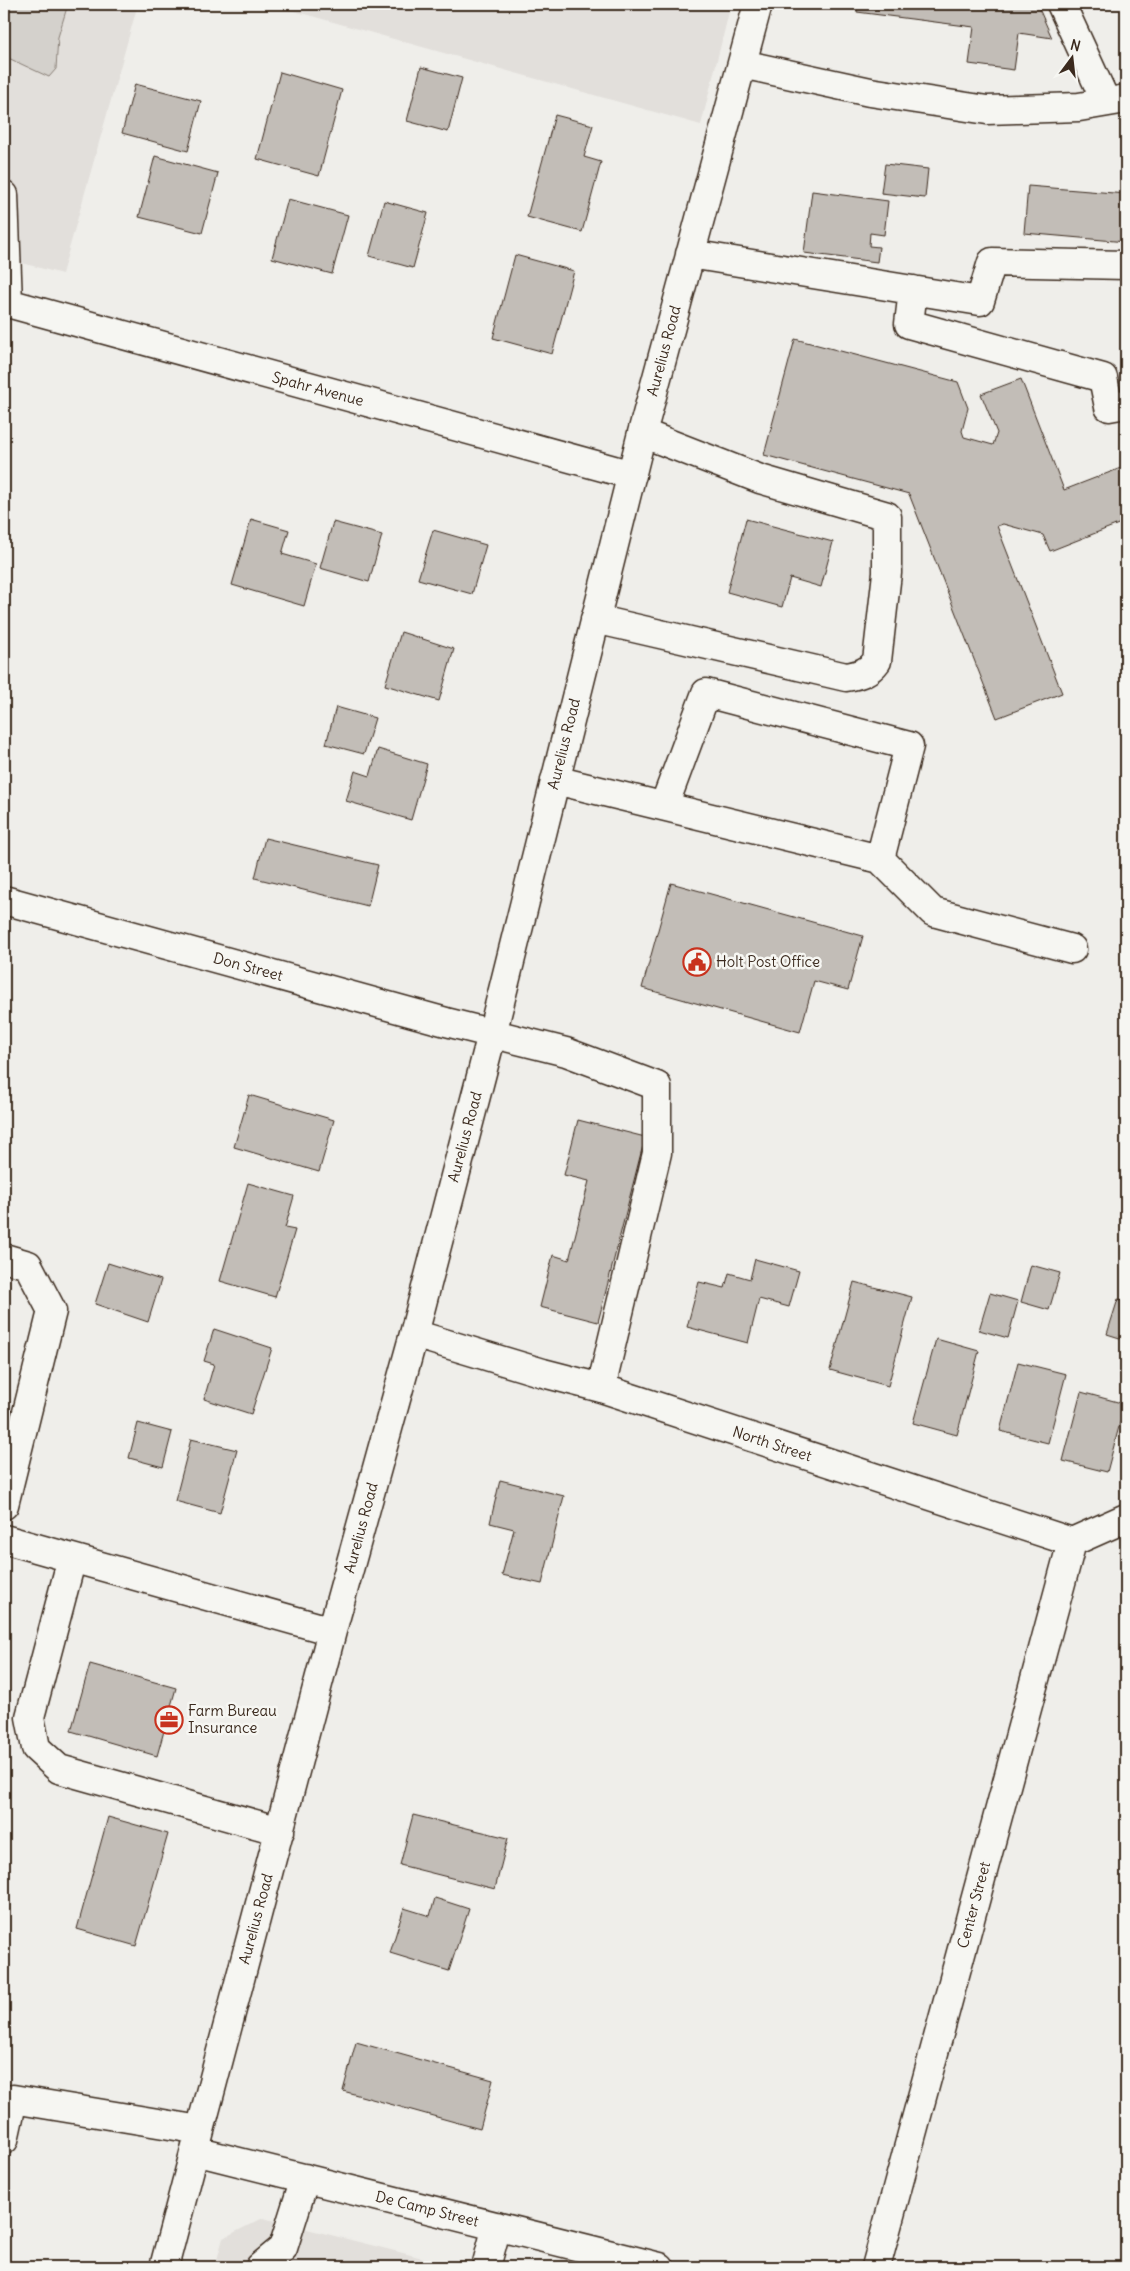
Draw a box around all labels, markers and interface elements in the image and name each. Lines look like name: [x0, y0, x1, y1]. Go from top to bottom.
north arrow: [1048, 32, 1098, 82]
text: N: [1068, 35, 1082, 55]
street label: Aurelius Road: [642, 303, 685, 398]
street label: Spahr Avenue: [270, 367, 366, 410]
street label: Aurelius Road: [543, 696, 584, 791]
public building icon: Holt Post Office: [682, 947, 712, 977]
street label: Don Street: [211, 948, 285, 985]
place label: Holt Post Office: [716, 952, 820, 971]
street label: Aurelius Road: [443, 1089, 486, 1184]
street label: North Street: [730, 1422, 814, 1465]
street label: Aurelius Road: [339, 1480, 382, 1575]
place label: Farm Bureau Insurance: [188, 1701, 277, 1737]
office icon: Farm Bureau Insurance: [154, 1705, 184, 1735]
street label: Center Street: [953, 1860, 994, 1950]
street label: Aurelius Road: [234, 1871, 277, 1966]
street label: De Camp Street: [373, 2186, 481, 2231]

